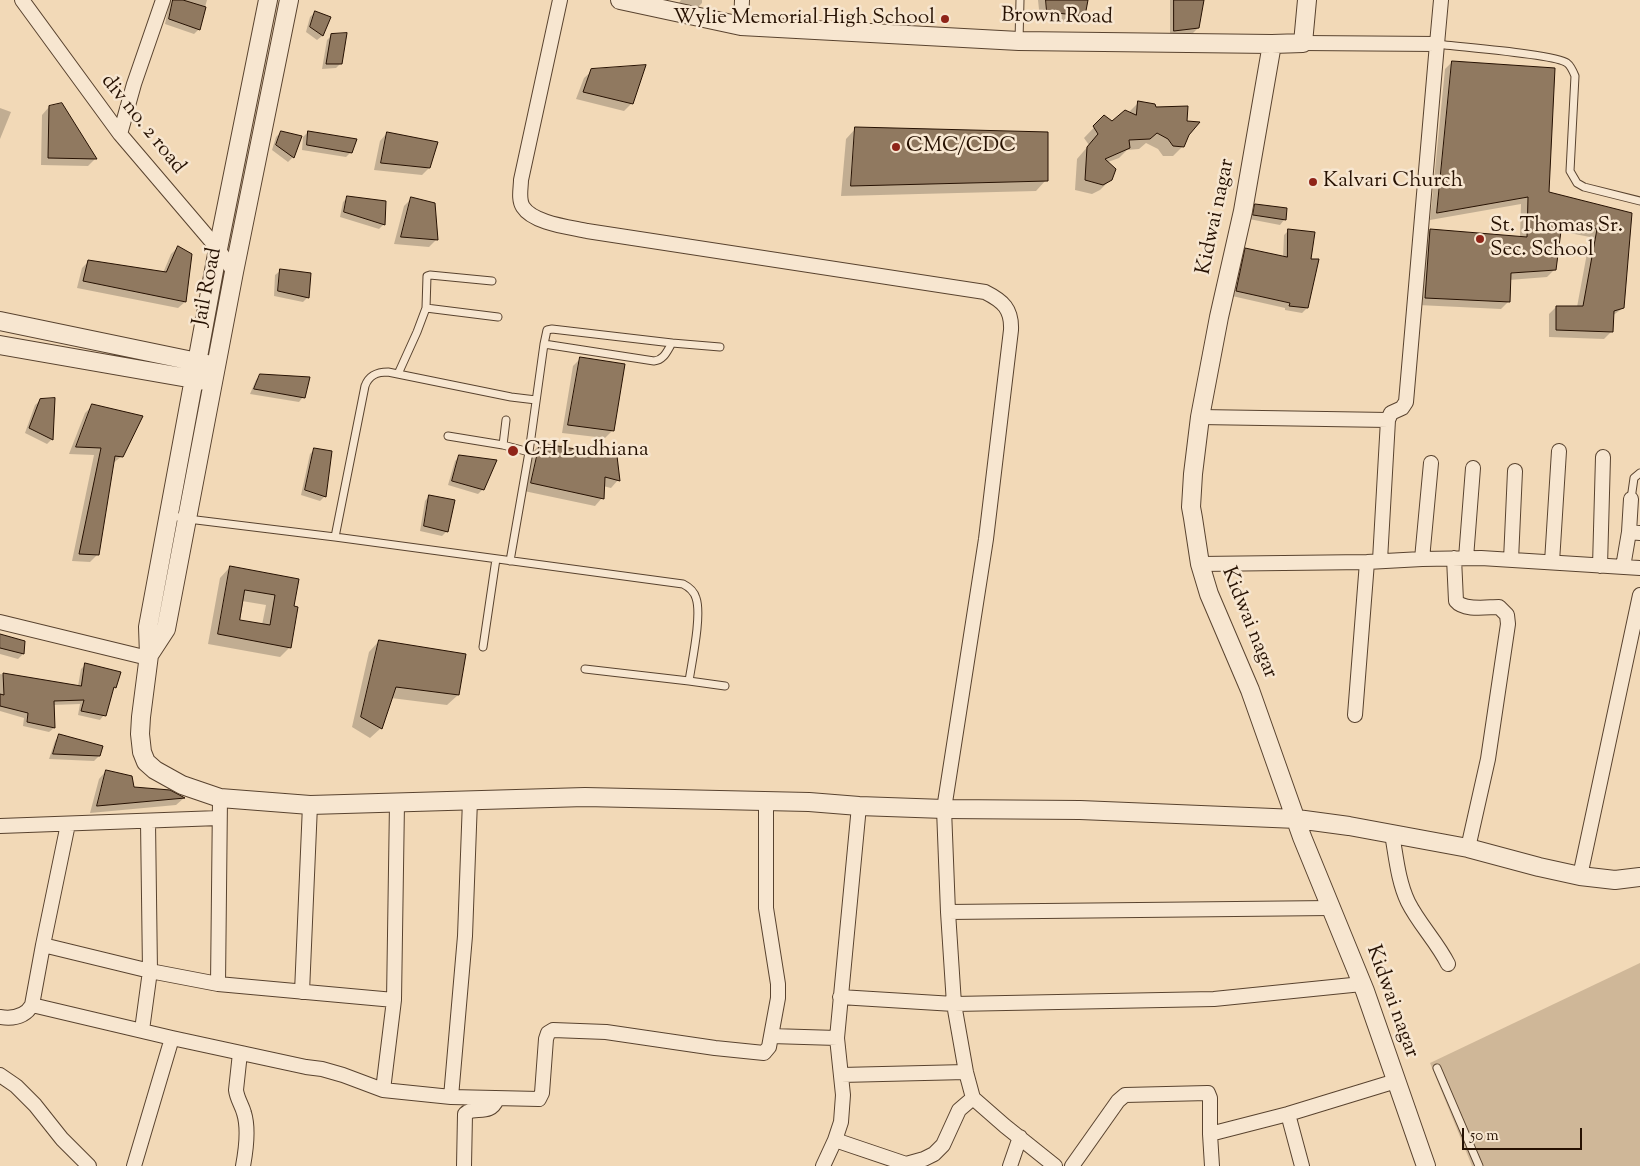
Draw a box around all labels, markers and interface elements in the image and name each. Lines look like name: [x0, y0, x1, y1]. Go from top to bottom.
street label: Brown Road: [1001, 4, 1113, 32]
place label: Wylie Memorial High School: [673, 6, 935, 32]
marker: Wylie Memorial High School: [939, 13, 951, 25]
street label: div no. 2 road: [94, 70, 190, 180]
place label: CMC/CDC: [906, 134, 1016, 160]
marker: CMC/CDC: [890, 141, 902, 153]
street label: Kidwai nagar: [1192, 157, 1242, 277]
place label: Kalvari Church: [1323, 169, 1463, 195]
marker: Kalvari Church: [1307, 176, 1319, 188]
place label: St. Thomas Sr. Sec. School: [1490, 214, 1623, 264]
marker: St. Thomas Sr. Sec. School: [1474, 233, 1486, 245]
street label: Jail Road: [189, 246, 229, 328]
place label: CH Ludhiana: [524, 438, 649, 464]
marker: CH Ludhiana: [506, 444, 520, 458]
street label: Kidwai nagar: [1214, 564, 1282, 682]
street label: Kidwai nagar: [1359, 942, 1423, 1062]
scale bar: [1465, 1118, 1585, 1150]
text: 50 m: [1470, 1126, 1499, 1147]

